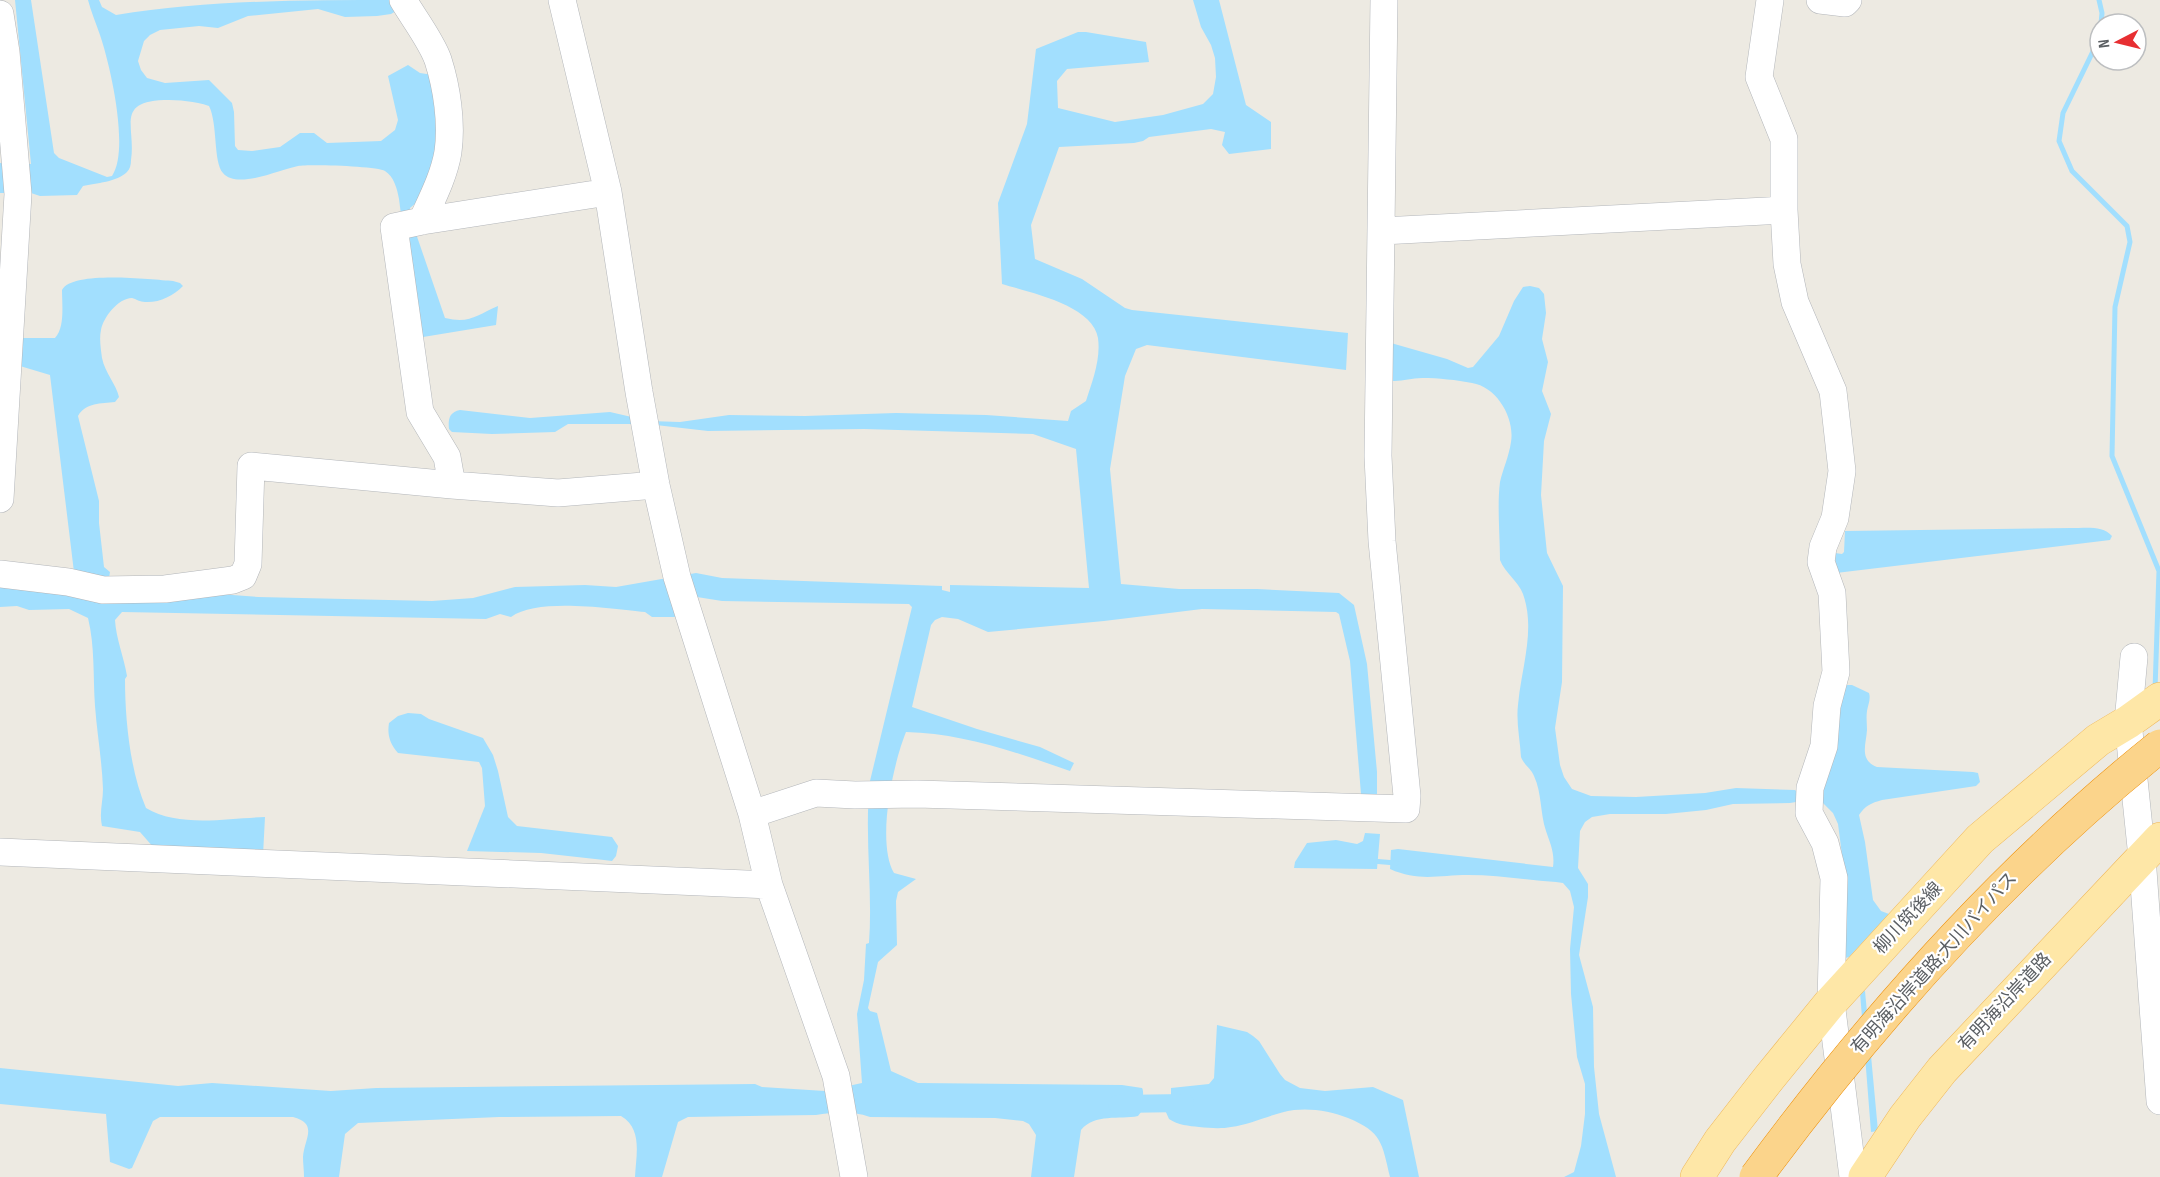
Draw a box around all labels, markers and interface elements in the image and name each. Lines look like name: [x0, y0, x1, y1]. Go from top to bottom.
north arrow: [2088, 12, 2148, 72]
text: N: [2095, 38, 2115, 49]
street label: 有明海沿岸道路;大川バイパス: [1847, 868, 2021, 1058]
street label: 柳川筑後線: [1870, 878, 1946, 958]
street label: 有明海沿岸道路: [1954, 949, 2056, 1055]

